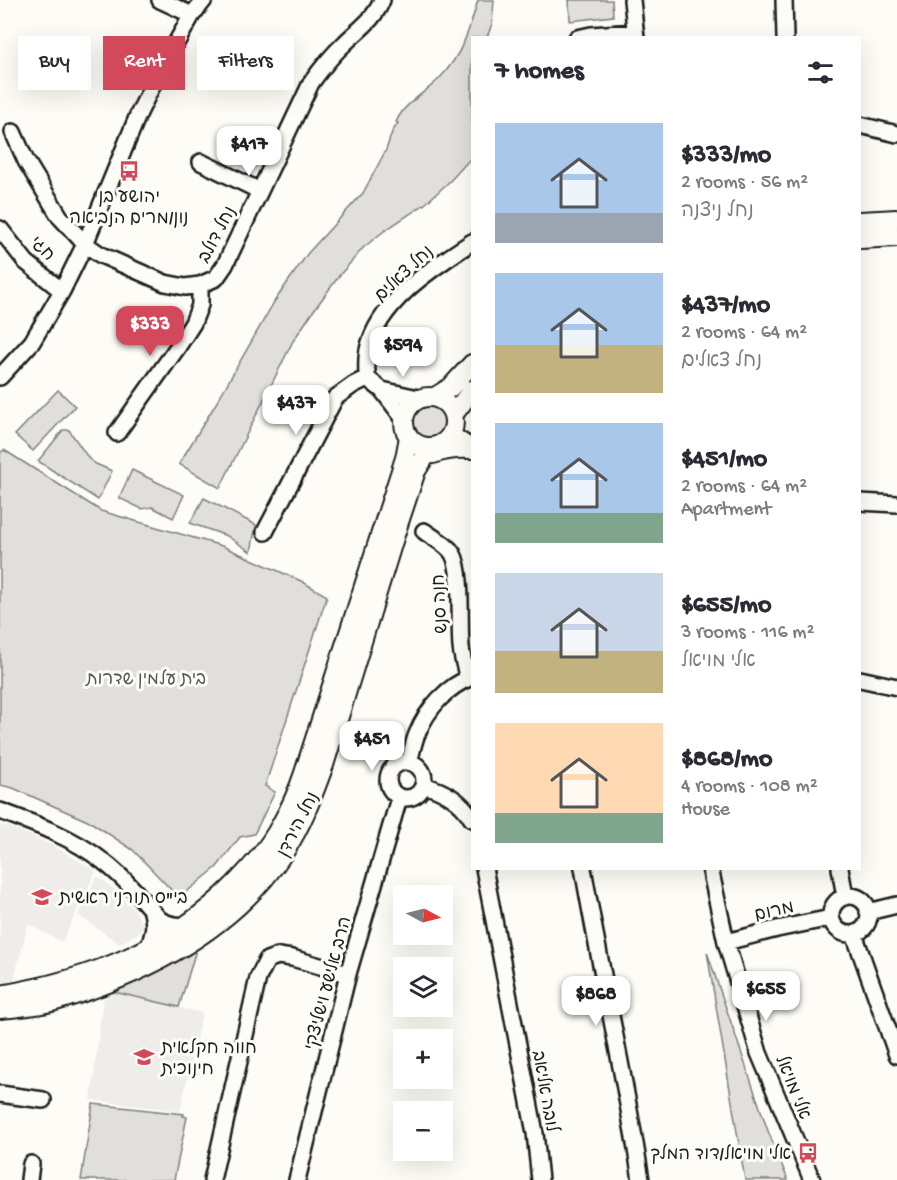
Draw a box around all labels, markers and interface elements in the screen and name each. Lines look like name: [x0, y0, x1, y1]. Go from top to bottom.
chip: Buy: [18, 36, 91, 90]
chip: Rent: [103, 36, 185, 90]
chip: Filters: [197, 36, 294, 90]
icon: filters: [804, 56, 837, 89]
text: 7 homes: [495, 57, 584, 88]
pin: $417: [213, 126, 285, 177]
text: $417: [231, 134, 267, 157]
text: $333/mo: [681, 141, 771, 172]
icon: home: [543, 147, 615, 219]
bus stop icon: יהושע בן נון/מרים הנביאה: [117, 159, 141, 183]
text: 2 rooms · 56 m²: [681, 172, 808, 195]
place label: יהושע בן נון/מרים הנביאה: [69, 188, 189, 230]
text: נחל ניצנה: [681, 201, 754, 224]
street label: נחל דולב: [193, 202, 242, 267]
street label: חגי: [24, 233, 58, 267]
street label: נחל צאלים: [370, 241, 439, 307]
text: $437/mo: [681, 291, 770, 322]
icon: home: [543, 297, 615, 369]
pin: $333: [114, 306, 186, 357]
text: $333: [130, 314, 170, 337]
text: 2 rooms · 64 m²: [681, 322, 807, 345]
pin: $594: [367, 327, 439, 378]
text: $594: [384, 335, 422, 358]
text: נחל צאלים: [681, 351, 762, 374]
pin: $437: [260, 385, 332, 436]
text: $437: [276, 393, 316, 416]
text: $451/mo: [681, 445, 767, 476]
icon: home: [543, 447, 615, 519]
text: 2 rooms · 64 m²: [681, 476, 807, 499]
text: Apartment: [681, 499, 771, 522]
street label: חנה סנש: [429, 573, 454, 634]
text: $655/mo: [681, 591, 771, 622]
icon: home: [543, 597, 615, 669]
text: 3 rooms · 116 m²: [681, 622, 814, 645]
text: אלי מויאל: [681, 651, 756, 674]
park label: בית עלמין שדרות: [85, 669, 206, 691]
pin: $451: [336, 721, 408, 772]
text: $451: [353, 729, 391, 752]
text: $868/mo: [681, 745, 773, 776]
icon: home: [543, 747, 615, 819]
text: 4 rooms · 108 m²: [681, 776, 818, 799]
street label: נחל הירדן: [272, 788, 325, 861]
text: House: [681, 799, 730, 822]
school or university icon: בי"ס תורני ראשית: [30, 885, 54, 909]
north arrow: [393, 885, 453, 945]
map controls: [393, 885, 453, 1161]
place label: בי"ס תורני ראשית: [58, 889, 188, 910]
street label: מרום: [753, 898, 796, 927]
street label: הרב אלישע וישליצקי: [301, 914, 357, 1053]
button: layers: [393, 957, 453, 1017]
pin: $655: [730, 971, 802, 1022]
pin: $868: [560, 976, 632, 1027]
text: $655: [746, 979, 786, 1002]
text: $868: [575, 984, 617, 1007]
button: +: [393, 1029, 453, 1089]
place label: חווה חקלאית חינוכית: [160, 1038, 257, 1081]
school or university icon: חווה חקלאית חינוכית: [132, 1045, 156, 1069]
street label: לובה אליאב: [526, 1049, 562, 1135]
street label: אלי מויאל: [769, 1052, 816, 1123]
button: −: [393, 1101, 453, 1161]
bus stop icon: אלי מויאל/דוד המלך: [796, 1141, 820, 1165]
place label: אלי מויאל/דוד המלך: [650, 1143, 791, 1166]

